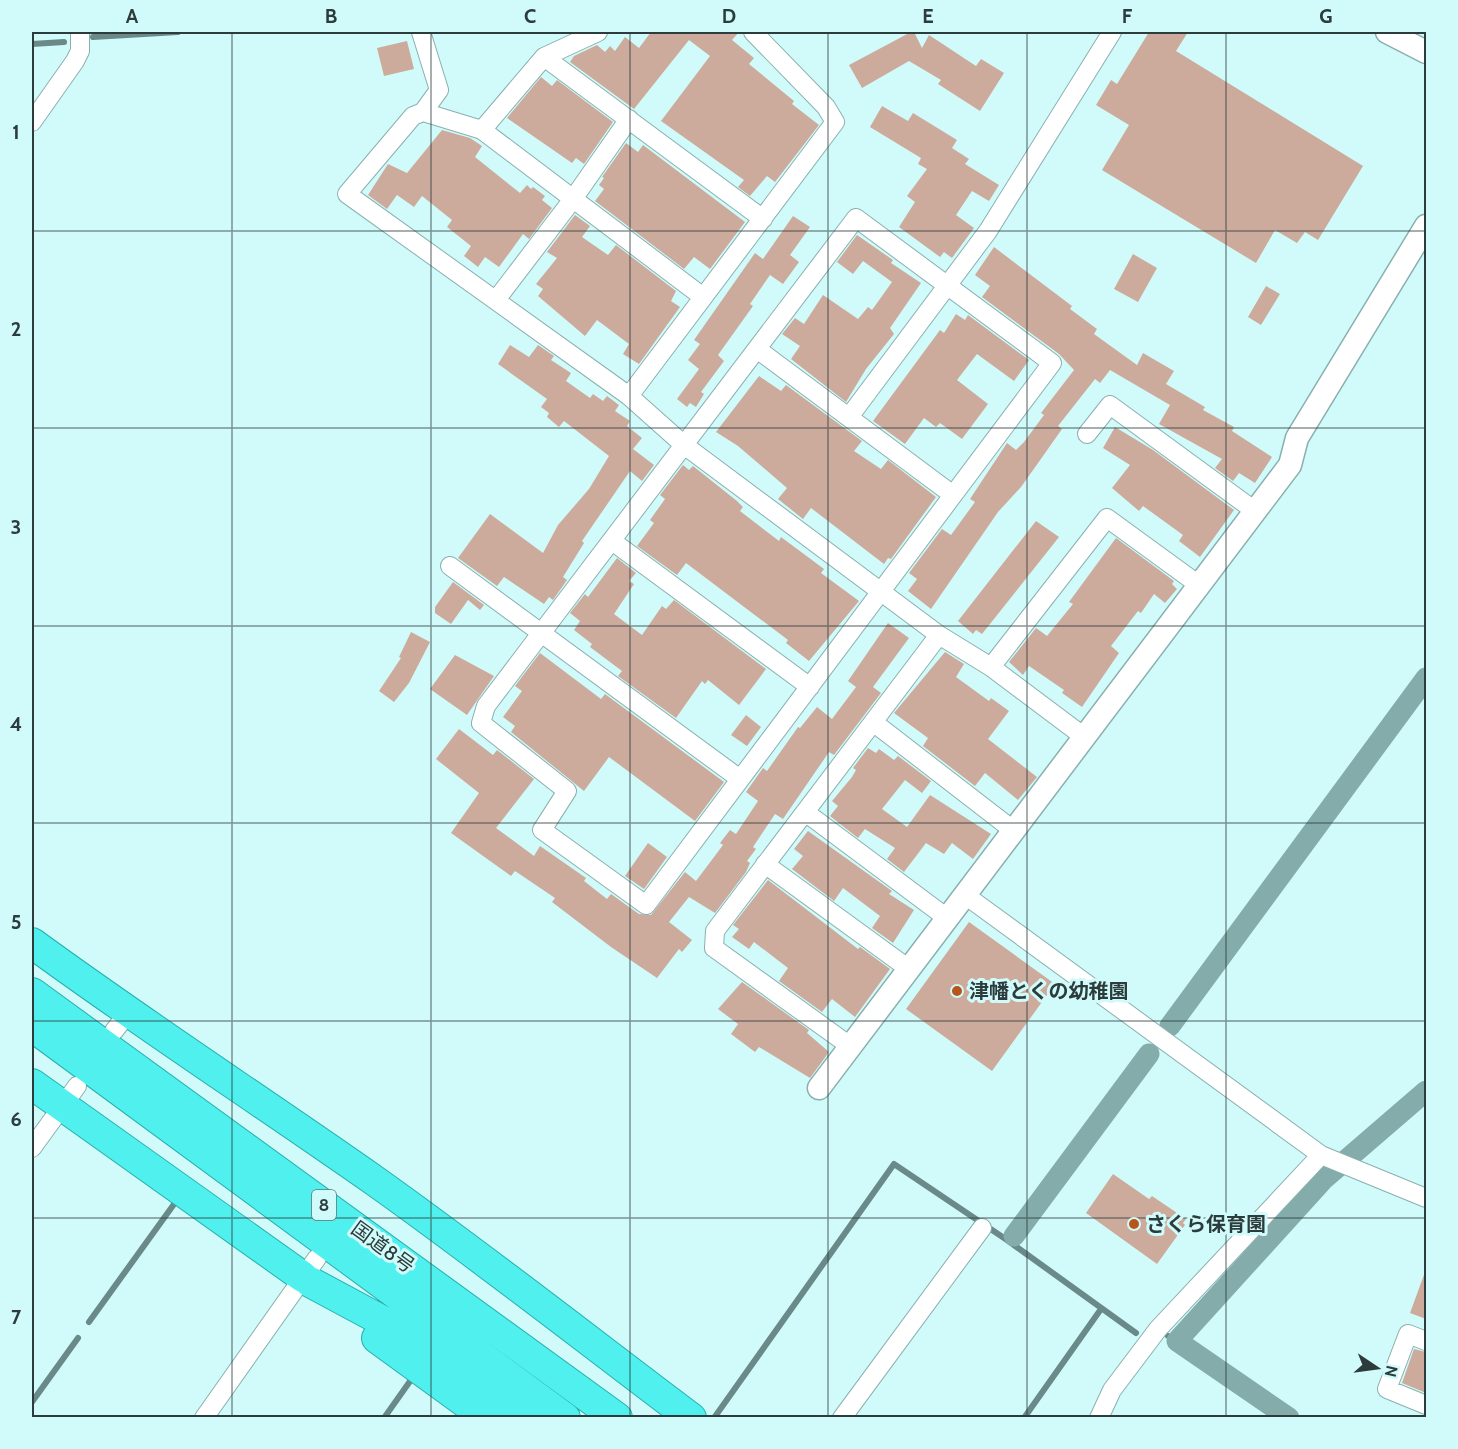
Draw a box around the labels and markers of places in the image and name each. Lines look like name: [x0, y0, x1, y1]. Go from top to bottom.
place label: 津幡とくの幼稚園: [969, 979, 1128, 1003]
marker: 津幡とくの幼稚園: [950, 984, 964, 998]
place label: さくら保育園: [1146, 1212, 1266, 1236]
marker: さくら保育園: [1127, 1217, 1141, 1231]

